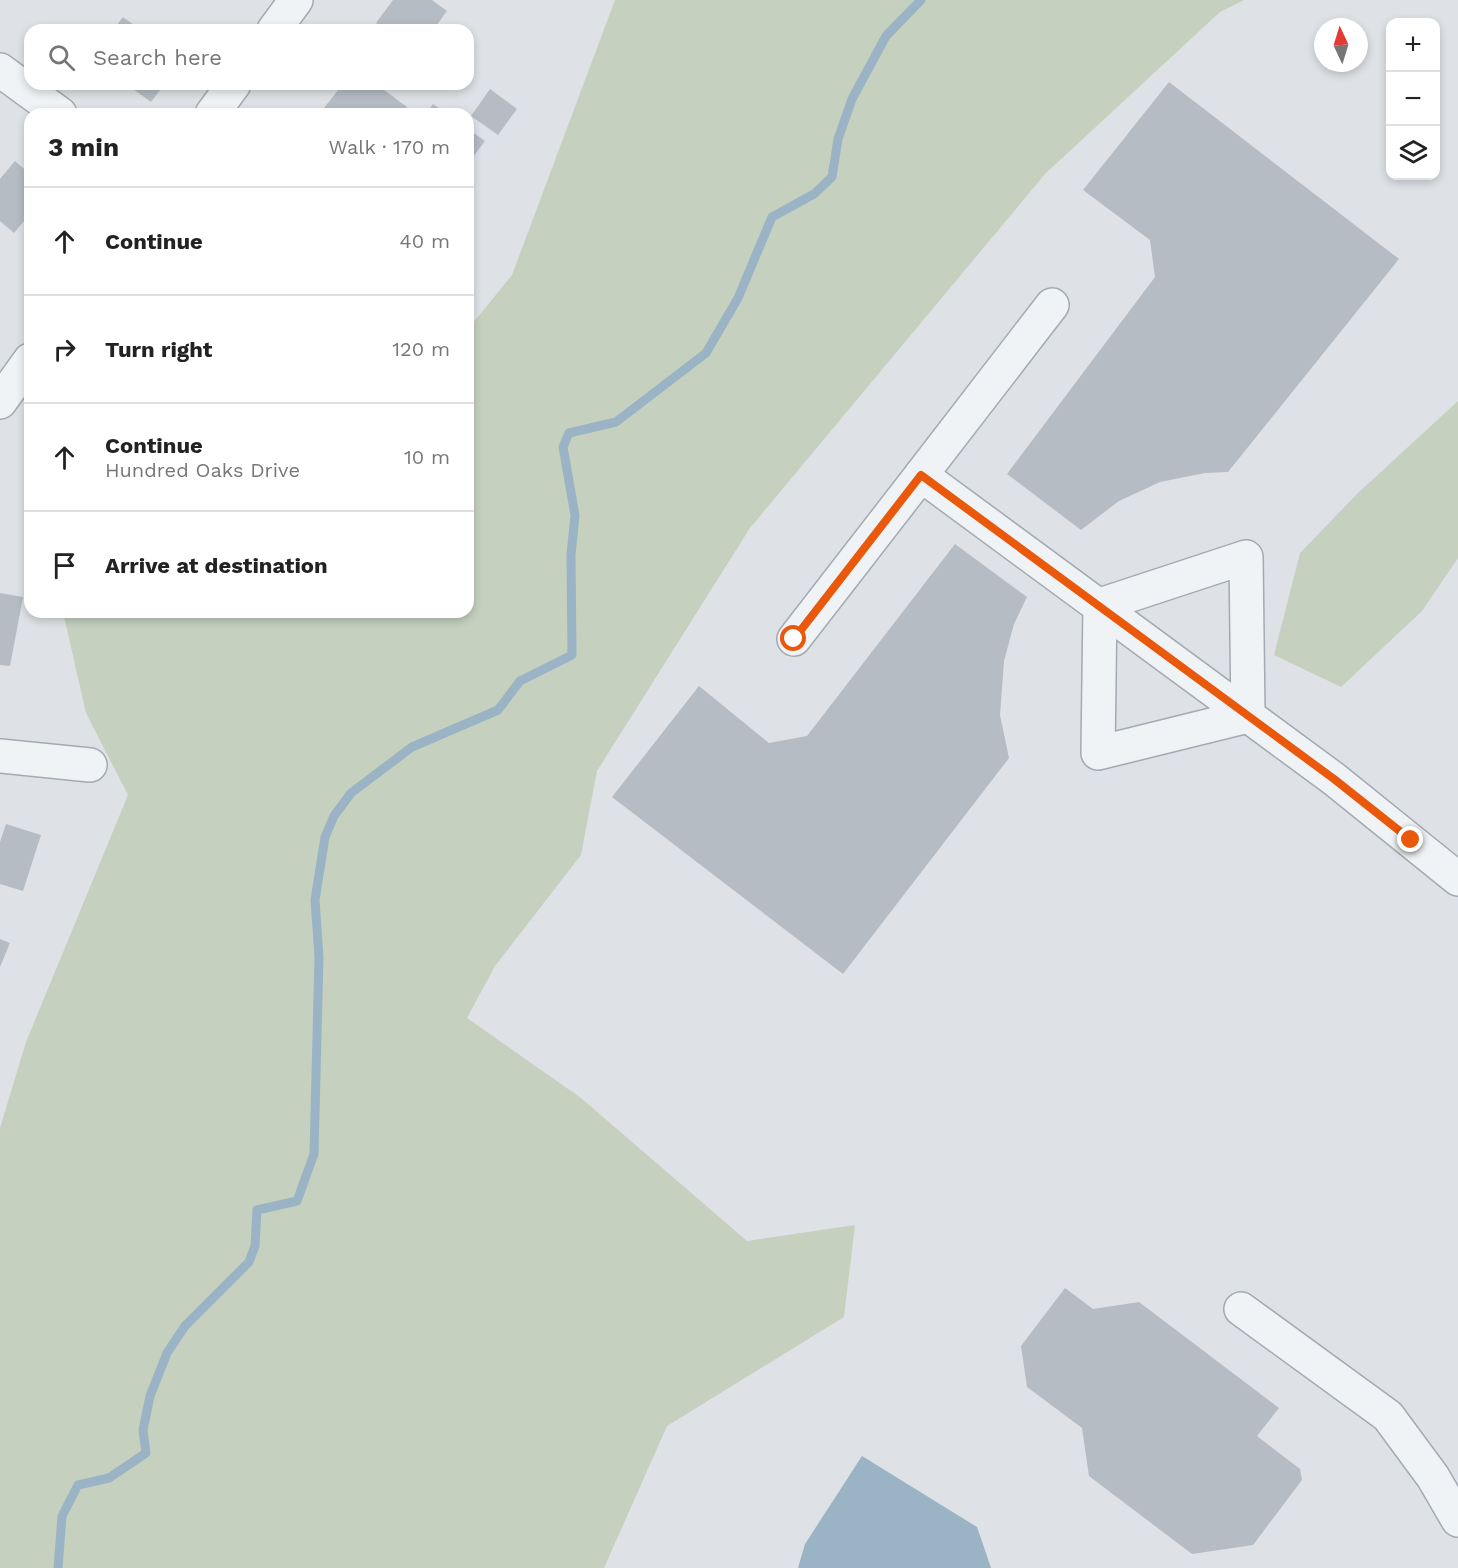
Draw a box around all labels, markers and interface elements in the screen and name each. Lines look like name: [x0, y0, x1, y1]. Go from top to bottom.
north arrow: [1314, 18, 1368, 72]
map controls: [1386, 18, 1440, 180]
button: +: [1386, 18, 1440, 72]
search box: [24, 24, 474, 90]
icon: search: [45, 41, 78, 74]
text: Search here: [93, 45, 222, 70]
button: −: [1386, 72, 1440, 126]
button: layers: [1386, 126, 1440, 180]
text: 3 min: [48, 132, 119, 162]
text: Walk · 170 m: [329, 135, 450, 159]
icon: ahead: [48, 225, 81, 258]
text: Continue: [105, 229, 203, 254]
text: 40 m: [399, 229, 450, 253]
icon: right: [48, 333, 81, 366]
text: Turn right: [105, 337, 212, 362]
text: 120 m: [392, 337, 450, 361]
text: Continue: [105, 433, 203, 458]
icon: ahead: [48, 441, 81, 474]
text: 10 m: [404, 445, 450, 469]
text: Hundred Oaks Drive: [105, 458, 300, 482]
icon: arrive: [48, 549, 81, 582]
text: Arrive at destination: [105, 553, 328, 578]
route start: [780, 625, 806, 651]
route end: [1397, 826, 1423, 852]

